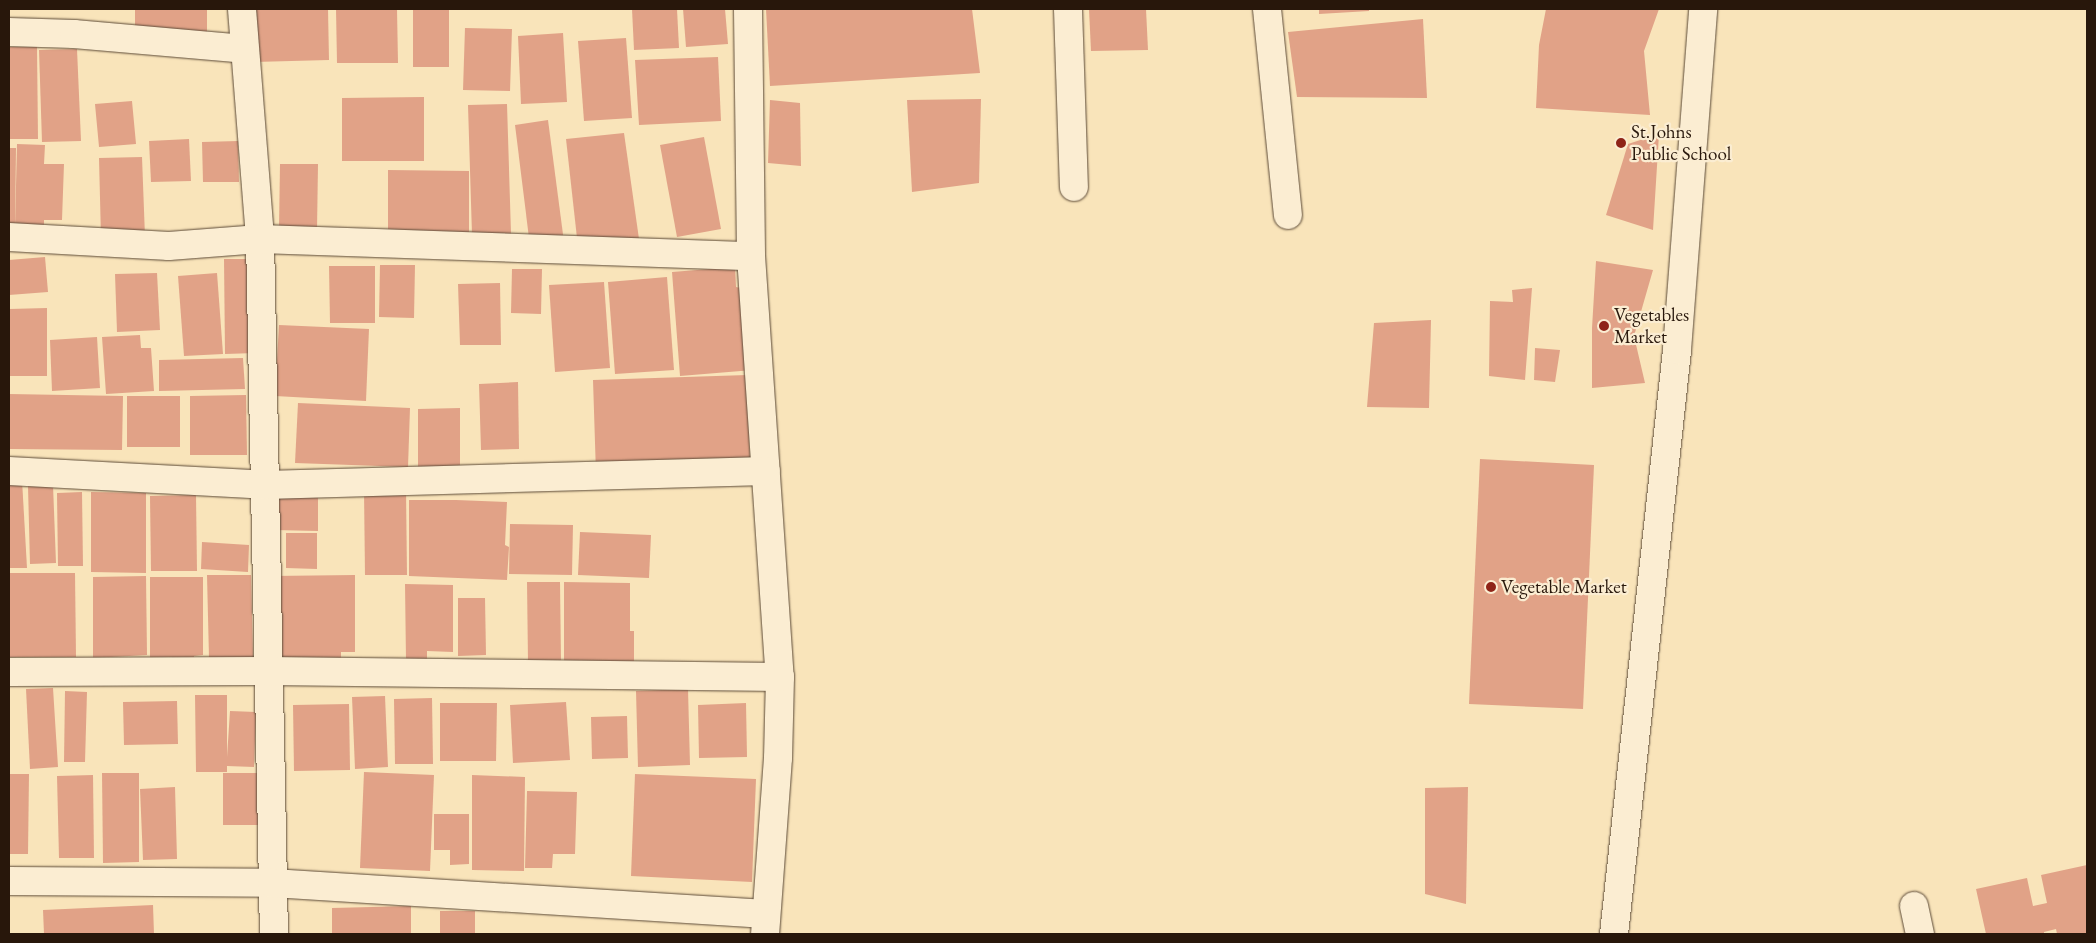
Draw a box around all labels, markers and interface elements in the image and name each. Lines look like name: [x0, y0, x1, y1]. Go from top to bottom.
place label: St.Johns Public School: [1631, 121, 1731, 165]
marker: St.Johns Public School: [1615, 137, 1627, 149]
place label: Vegetables Market: [1614, 304, 1689, 348]
marker: Vegetables Market: [1598, 320, 1610, 332]
place label: Vegetable Market: [1501, 576, 1627, 598]
marker: Vegetable Market: [1485, 581, 1497, 593]

